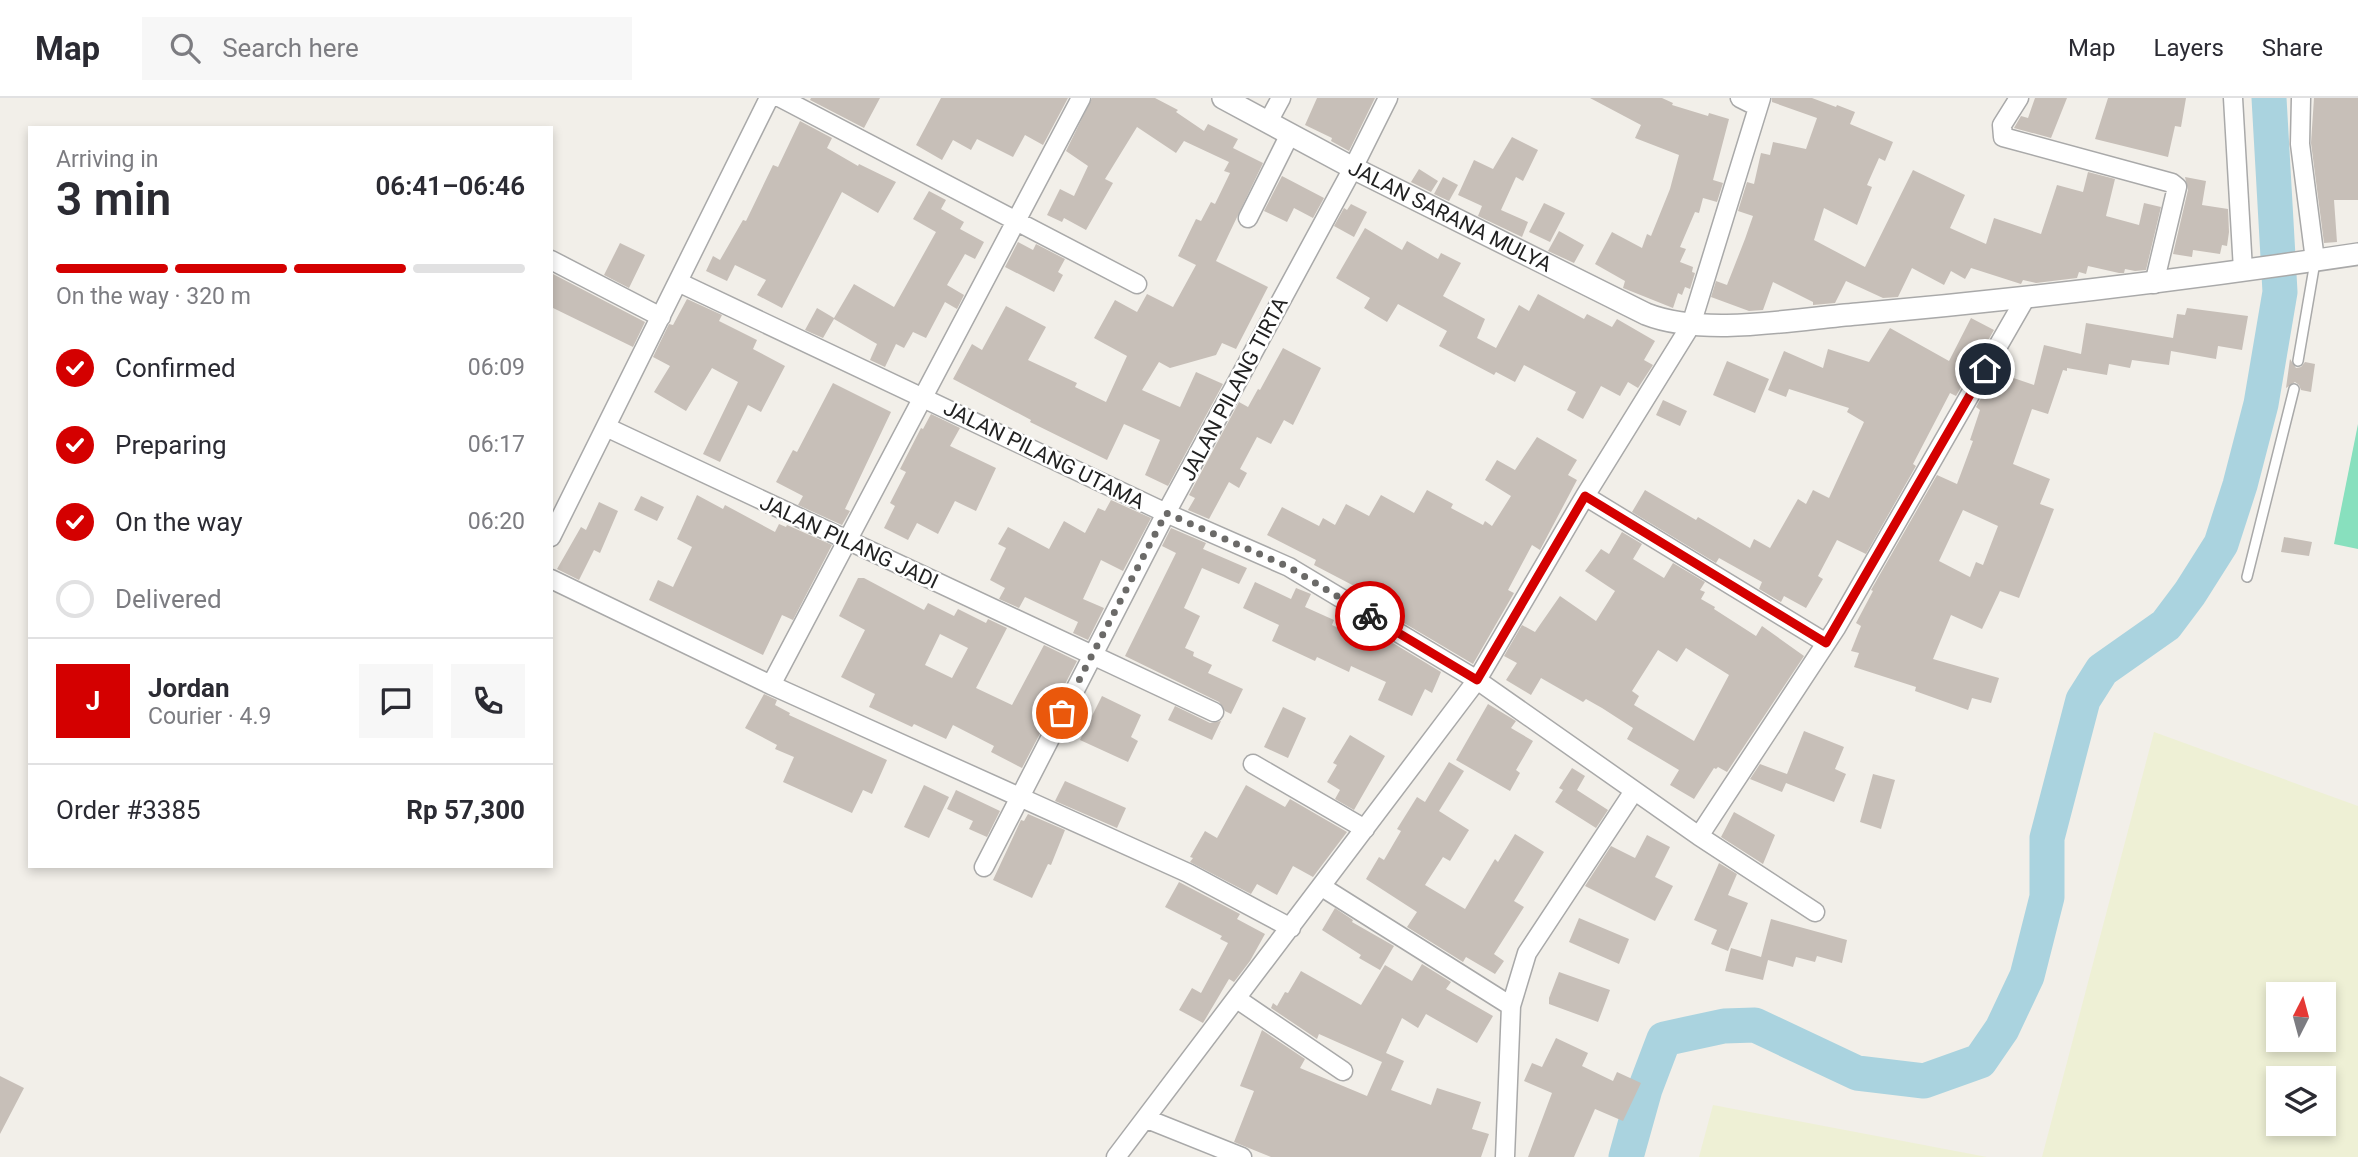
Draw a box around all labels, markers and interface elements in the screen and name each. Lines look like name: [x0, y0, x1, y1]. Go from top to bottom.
search box: [142, 17, 632, 80]
text: Map: [35, 29, 100, 68]
icon: search: [166, 29, 204, 67]
text: Search here: [222, 33, 359, 63]
text: Map: [2068, 34, 2116, 62]
text: Layers: [2154, 34, 2224, 62]
text: Share: [2262, 34, 2323, 62]
text: Arriving in: [56, 146, 159, 173]
street label: JALAN SARANA MULYA: [1345, 156, 1556, 277]
text: 06:41–06:46: [375, 171, 525, 201]
text: 3 min: [56, 172, 171, 226]
text: On the way · 320 m: [56, 283, 251, 310]
street label: JALAN PILANG TIRTA: [1175, 293, 1293, 485]
pin: [1955, 339, 2015, 399]
icon: check: [56, 349, 94, 387]
icon: home: [1966, 350, 2004, 388]
text: Confirmed: [115, 353, 236, 383]
text: 06:09: [468, 354, 525, 381]
street label: JALAN PILANG UTAMA: [940, 396, 1149, 514]
icon: check: [56, 426, 94, 464]
text: Preparing: [115, 430, 227, 460]
text: 06:17: [468, 431, 525, 458]
street label: JALAN PILANG JADI: [756, 490, 942, 594]
icon: check: [56, 503, 94, 541]
text: On the way: [115, 507, 243, 537]
text: 06:20: [468, 508, 525, 535]
courier: [1335, 581, 1405, 651]
text: Delivered: [115, 584, 222, 614]
icon: bike: [1351, 597, 1389, 635]
button: chat: [359, 664, 433, 738]
button: phone: [451, 664, 525, 738]
text: Jordan: [148, 673, 230, 703]
pin: [1032, 683, 1092, 743]
text: J: [86, 686, 100, 716]
icon: bag: [1043, 694, 1081, 732]
text: Courier · 4.9: [148, 703, 271, 730]
text: Order #3385: [56, 795, 201, 825]
text: Rp 57,300: [406, 795, 525, 825]
north arrow: [2266, 982, 2336, 1052]
map controls: [2266, 982, 2336, 1136]
button: layers: [2266, 1066, 2336, 1136]

